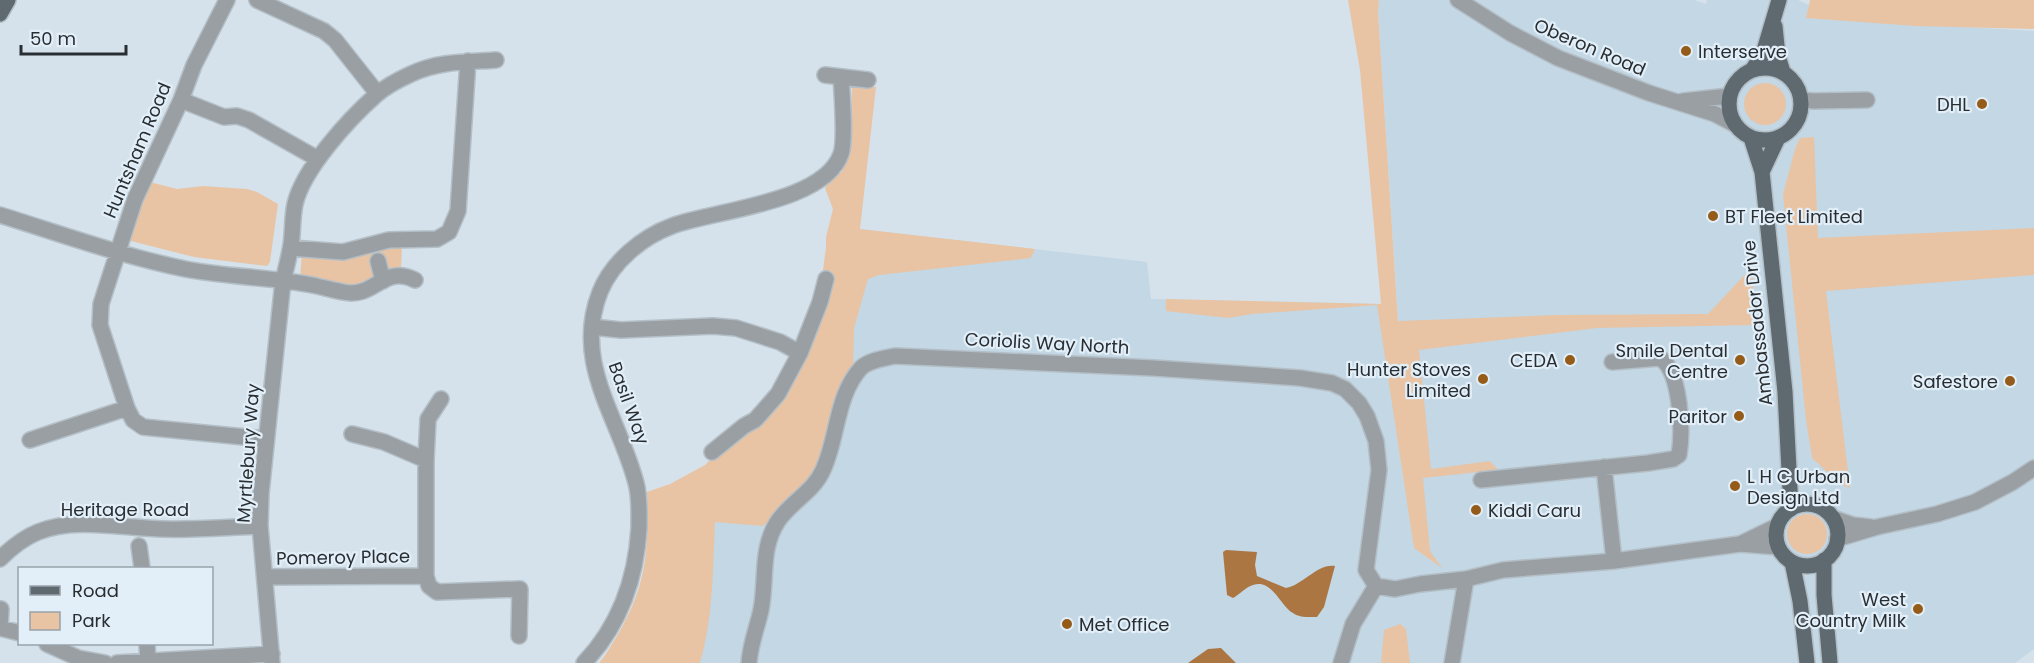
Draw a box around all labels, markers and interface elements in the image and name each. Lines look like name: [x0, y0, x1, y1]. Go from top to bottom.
street label: Oberon Road: [1530, 12, 1650, 82]
scale bar: [21, 18, 126, 56]
text: 50 m: [30, 26, 76, 51]
place label: Interserve: [1698, 39, 1787, 64]
marker: Interserve: [1679, 44, 1693, 58]
street label: Huntsham Road: [97, 78, 177, 222]
place label: DHL: [1937, 92, 1970, 117]
marker: DHL: [1975, 97, 1989, 111]
place label: BT Fleet Limited: [1725, 204, 1863, 229]
marker: BT Fleet Limited: [1706, 209, 1720, 223]
street label: Ambassador Drive: [1736, 239, 1778, 407]
street label: Coriolis Way North: [964, 326, 1130, 360]
place label: Smile Dental Centre: [1616, 338, 1728, 384]
place label: CEDA: [1510, 348, 1558, 373]
marker: CEDA: [1563, 353, 1577, 367]
marker: Smile Dental Centre: [1733, 353, 1747, 367]
place label: Hunter Stoves Limited: [1347, 357, 1471, 403]
street label: Basil Way: [603, 358, 655, 448]
place label: Safestore: [1913, 369, 1998, 394]
marker: Hunter Stoves Limited: [1476, 372, 1490, 386]
marker: Safestore: [2003, 374, 2017, 388]
street label: Myrtlebury Way: [231, 382, 265, 524]
place label: Paritor: [1668, 404, 1727, 429]
marker: Paritor: [1732, 409, 1746, 423]
place label: L H C Urban Design Ltd: [1747, 464, 1850, 510]
marker: L H C Urban Design Ltd: [1728, 479, 1742, 493]
street label: Heritage Road: [61, 497, 189, 522]
place label: Kiddi Caru: [1488, 498, 1581, 523]
marker: Kiddi Caru: [1469, 503, 1483, 517]
street label: Pomeroy Place: [276, 543, 410, 571]
legend: [18, 567, 213, 645]
text: Road: [72, 578, 119, 603]
place label: West Country Milk: [1796, 587, 1907, 633]
marker: West Country Milk: [1911, 602, 1925, 616]
text: Park: [72, 608, 111, 633]
place label: Met Office: [1079, 612, 1170, 637]
marker: Met Office: [1060, 617, 1074, 631]

